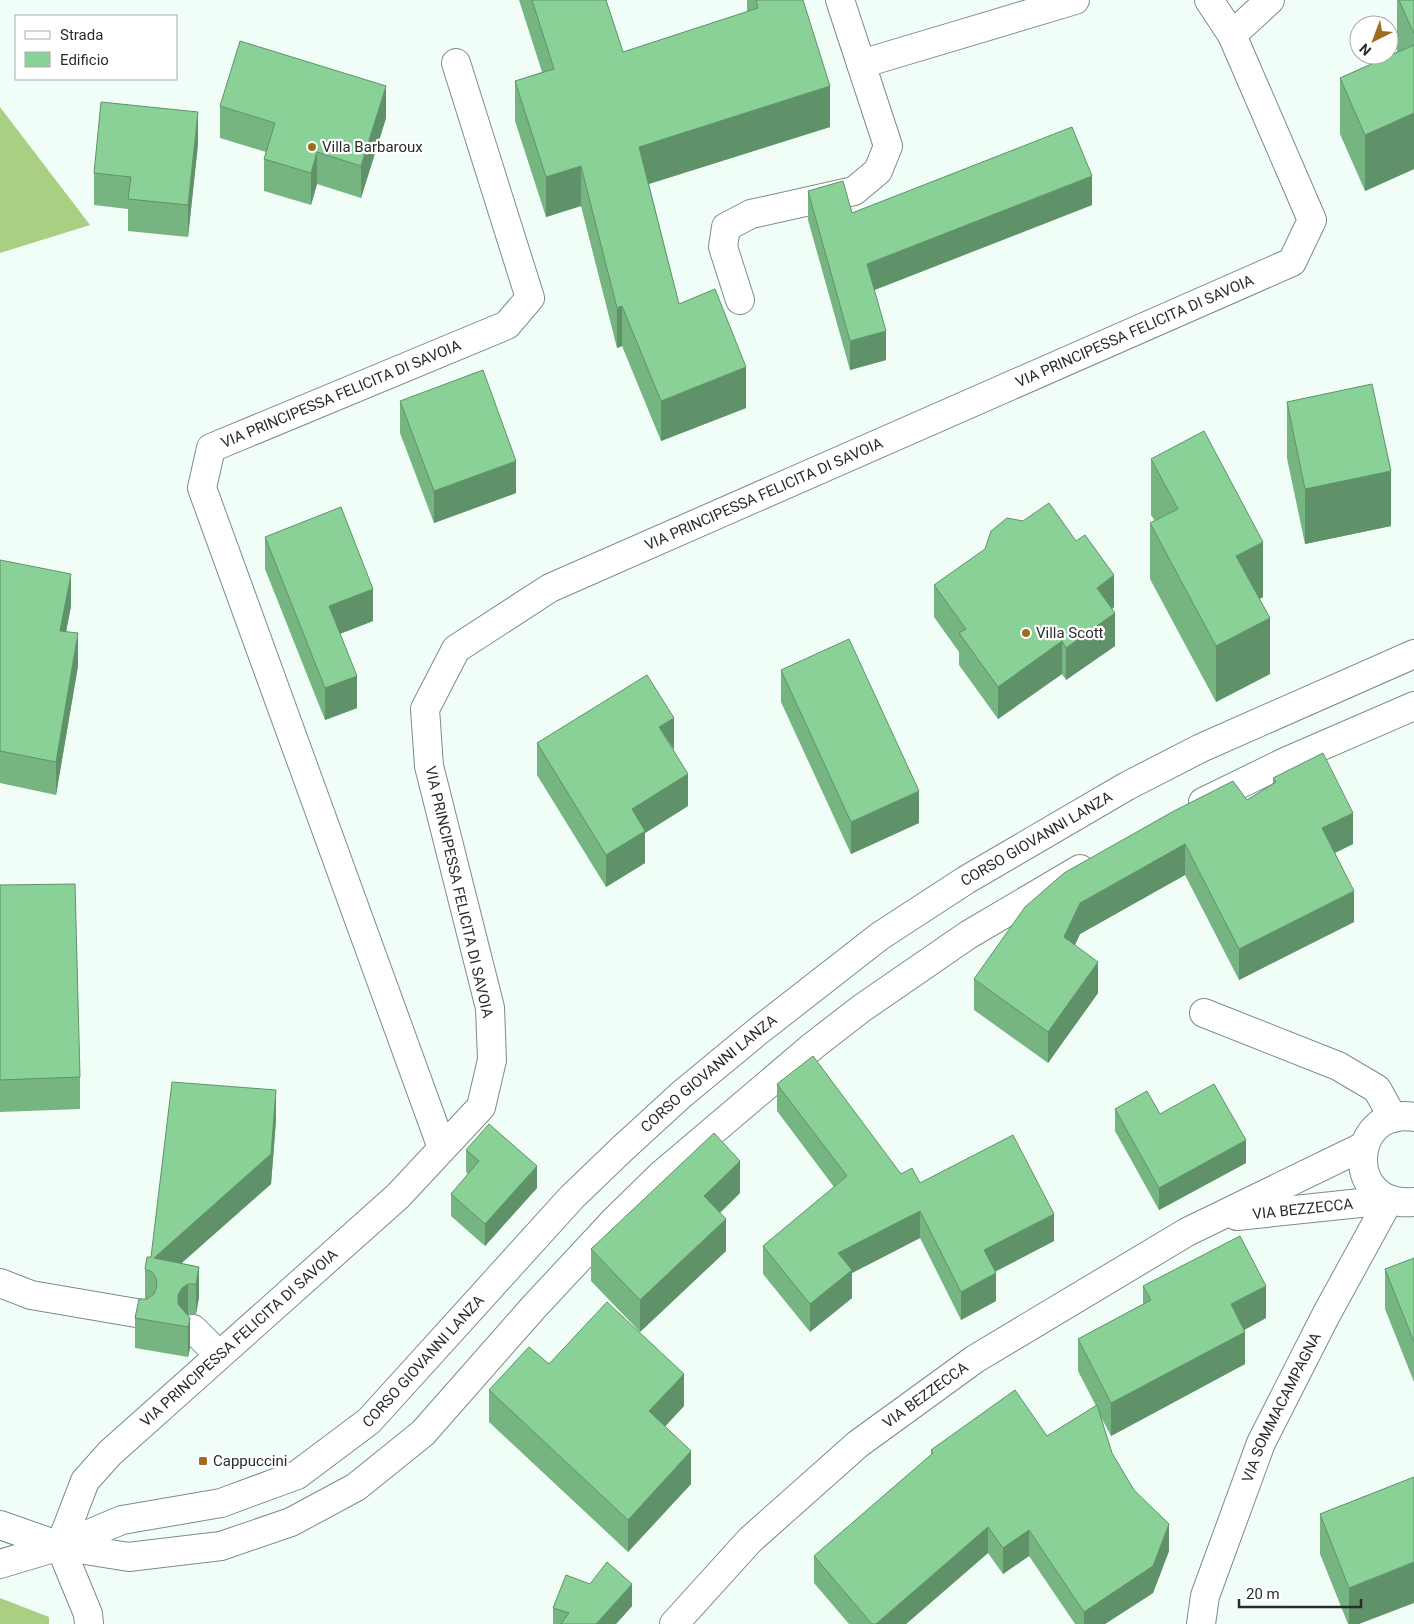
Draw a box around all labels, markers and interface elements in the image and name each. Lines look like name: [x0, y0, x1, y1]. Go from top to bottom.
legend: [15, 15, 178, 80]
north arrow: [1349, 15, 1399, 65]
text: Strada: [60, 26, 103, 44]
text: N: [1356, 40, 1374, 59]
text: Edificio: [60, 51, 109, 69]
place label: Villa Barbaroux: [322, 138, 423, 156]
marker: Villa Barbaroux: [306, 141, 318, 153]
street label: VIA PRINCIPESSA FELICITA DI SAVOIA: [1013, 271, 1257, 391]
street label: VIA PRINCIPESSA FELICITA DI SAVOIA: [218, 336, 464, 452]
street label: VIA PRINCIPESSA FELICITA DI SAVOIA: [642, 434, 886, 554]
place label: Villa Scott: [1036, 624, 1104, 642]
marker: Villa Scott: [1020, 627, 1032, 639]
street label: VIA PRINCIPESSA FELICITA DI SAVOIA: [421, 764, 497, 1020]
street label: CORSO GIOVANNI LANZA: [958, 787, 1116, 890]
street label: CORSO GIOVANNI LANZA: [637, 1011, 781, 1136]
street label: VIA BEZZECCA: [1251, 1195, 1354, 1223]
street label: VIA PRINCIPESSA FELICITA DI SAVOIA: [137, 1245, 341, 1431]
street label: CORSO GIOVANNI LANZA: [359, 1291, 488, 1432]
street label: VIA SOMMACAMPAGNA: [1238, 1329, 1325, 1485]
street label: VIA BEZZECCA: [879, 1358, 972, 1432]
place label: Cappuccini: [213, 1452, 287, 1470]
marker: Cappuccini: [197, 1455, 209, 1467]
scale bar: [1239, 1576, 1362, 1608]
text: 20 m: [1246, 1585, 1280, 1603]

